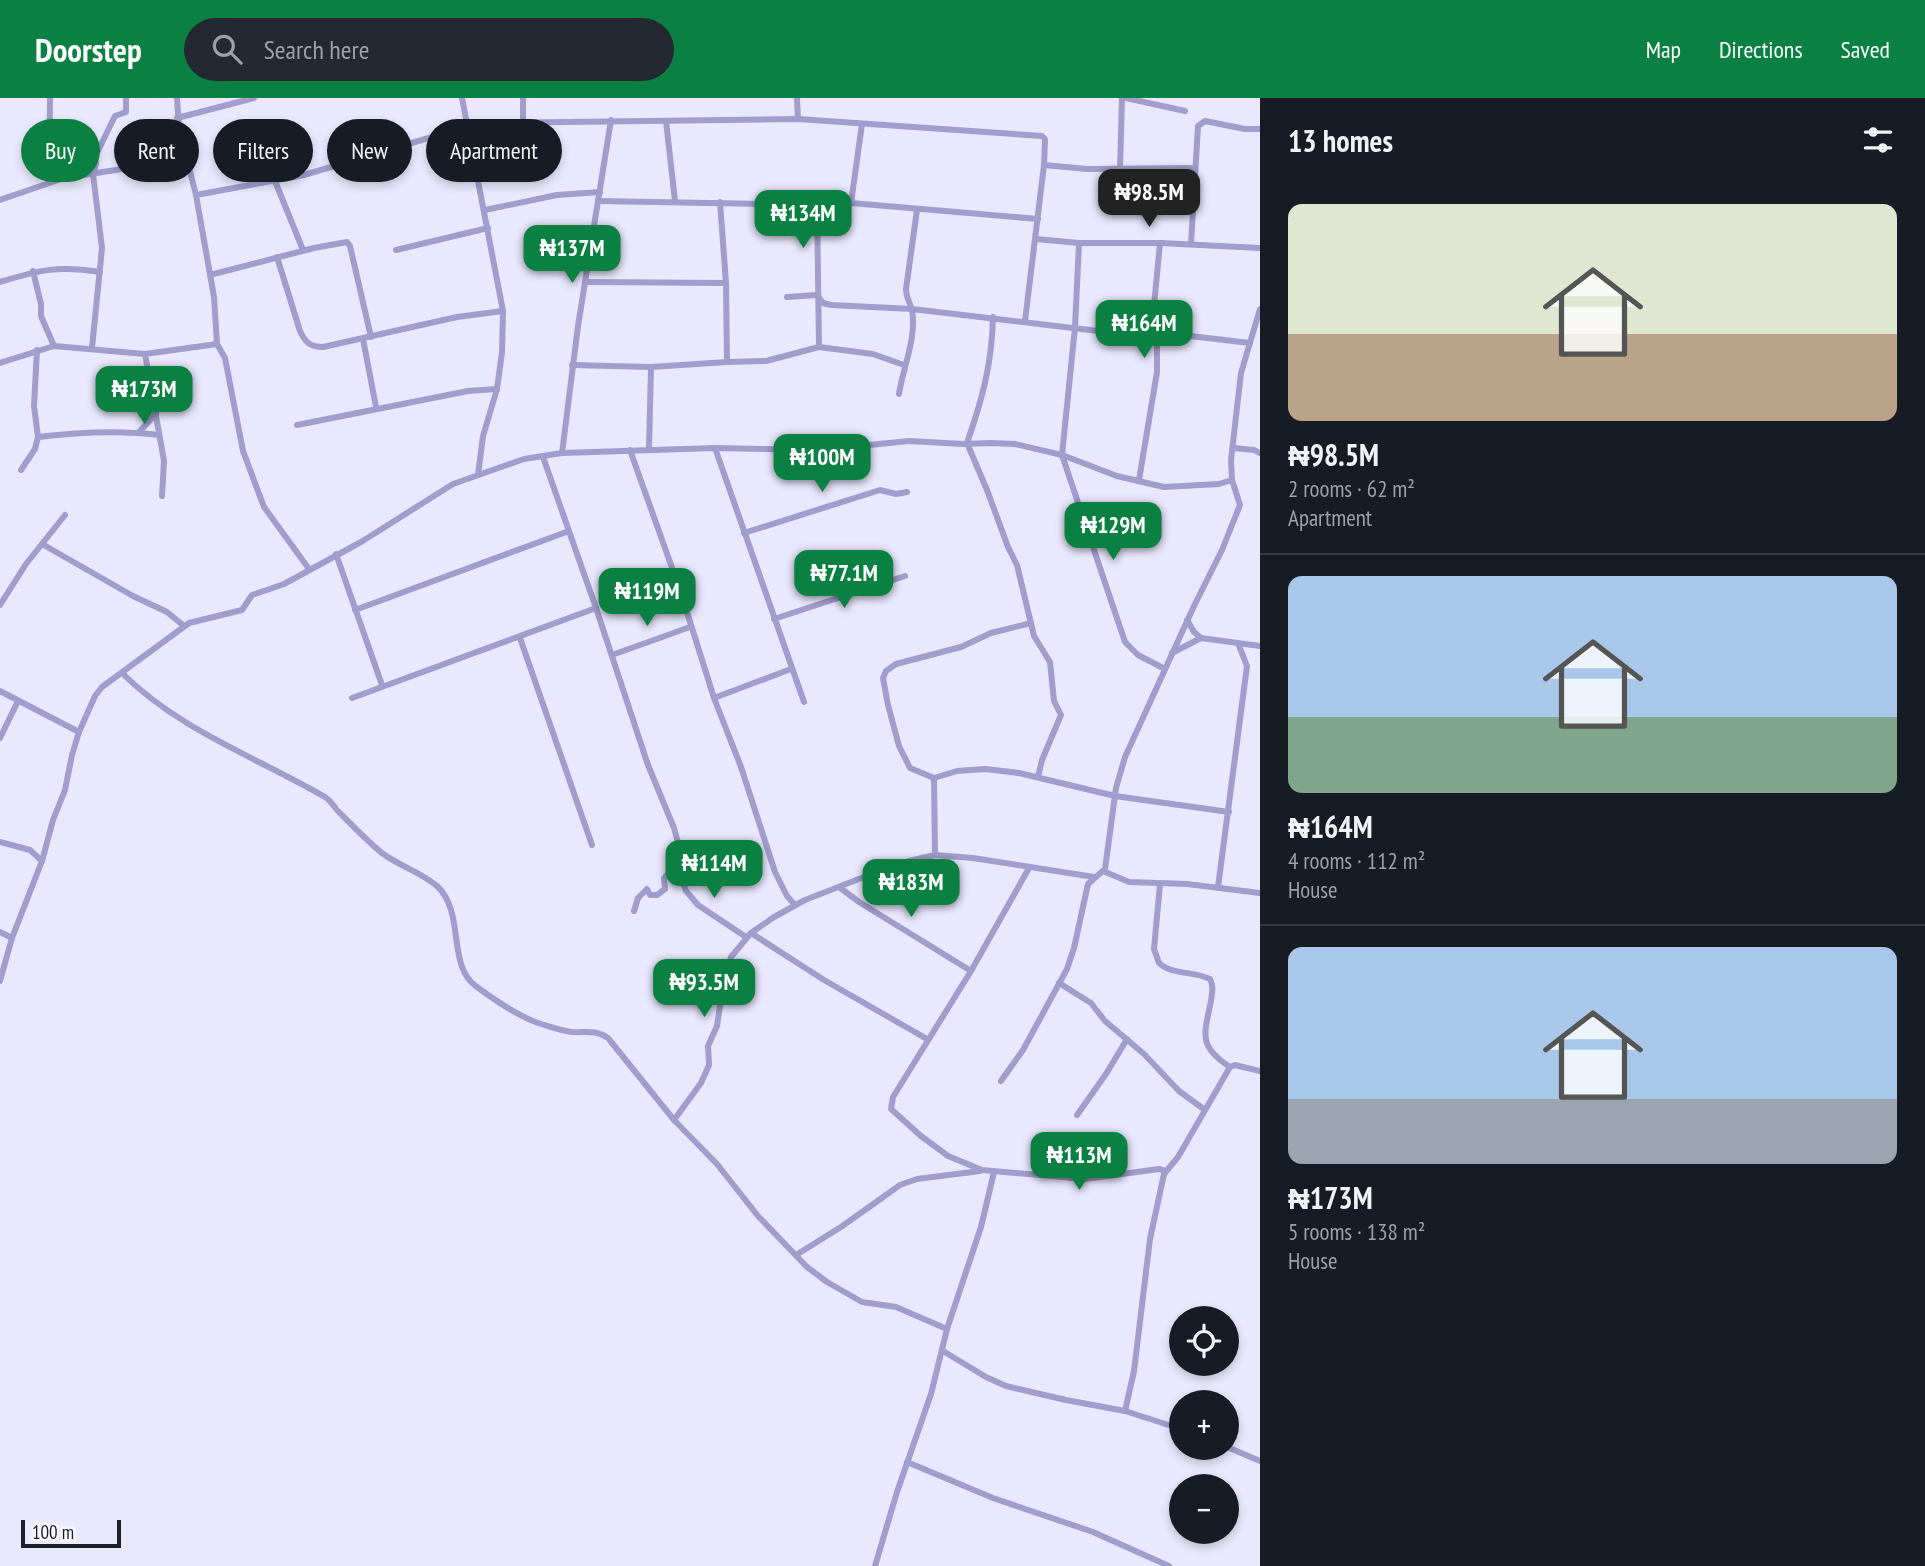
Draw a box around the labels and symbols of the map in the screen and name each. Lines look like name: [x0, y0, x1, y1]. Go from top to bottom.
pin: ₦98.5M: [1092, 170, 1206, 229]
pin: ₦134M: [754, 190, 852, 250]
pin: ₦137M: [523, 226, 621, 285]
pin: ₦164M: [1095, 300, 1193, 360]
pin: ₦173M: [95, 366, 193, 426]
pin: ₦100M: [773, 434, 871, 494]
pin: ₦129M: [1064, 503, 1162, 562]
pin: ₦77.1M: [787, 550, 901, 610]
pin: ₦119M: [598, 568, 696, 628]
pin: ₦114M: [665, 840, 763, 900]
pin: ₦183M: [862, 860, 960, 919]
pin: ₦93.5M: [647, 960, 761, 1019]
pin: ₦113M: [1030, 1132, 1128, 1192]
scale bar: [21, 1517, 121, 1549]

